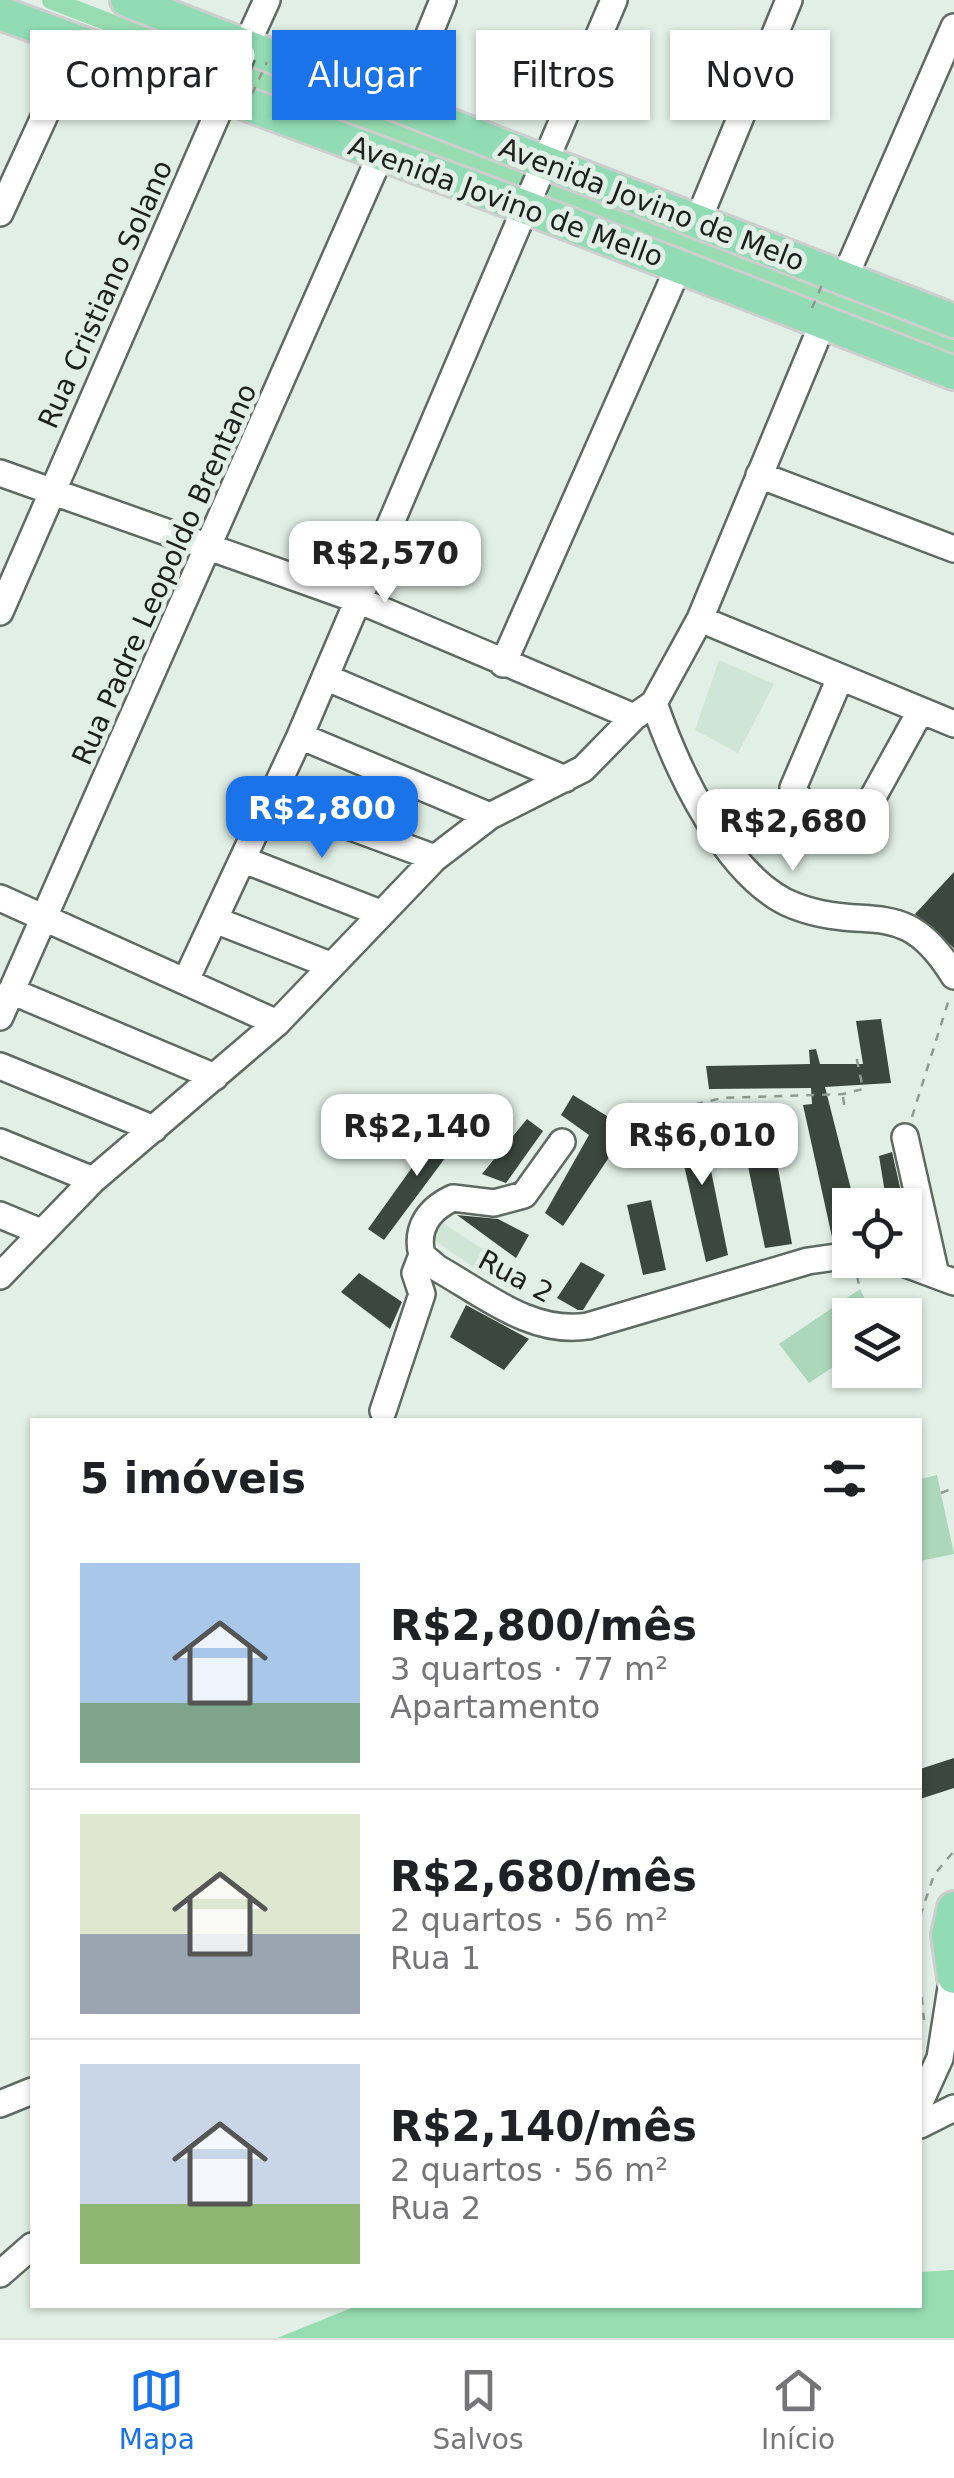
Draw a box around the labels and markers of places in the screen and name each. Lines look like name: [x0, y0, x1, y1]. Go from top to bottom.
pin: R$2,570: [293, 521, 477, 606]
pin: R$2,800: [230, 776, 414, 861]
pin: R$2,680: [701, 789, 885, 874]
pin: R$2,140: [325, 1094, 509, 1179]
pin: R$6,010: [610, 1103, 794, 1188]

